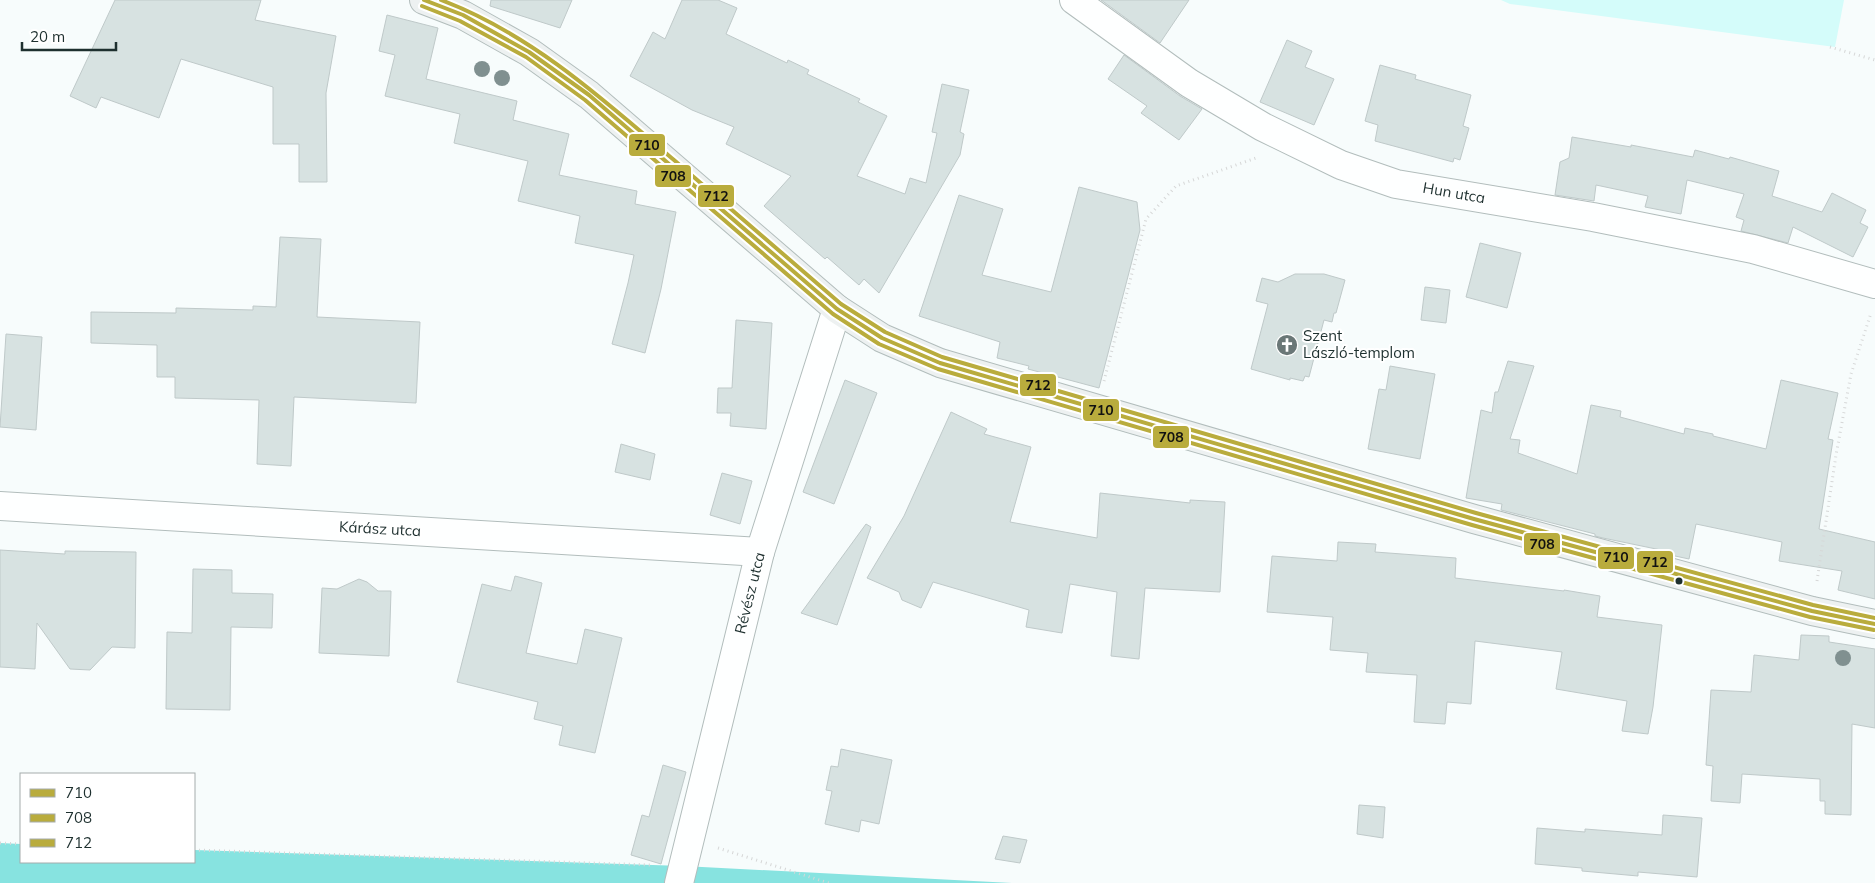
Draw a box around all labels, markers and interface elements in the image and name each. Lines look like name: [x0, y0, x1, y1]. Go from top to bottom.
scale bar: [22, 20, 116, 52]
text: 20 m: [30, 27, 65, 46]
line badge: 710: [628, 133, 666, 157]
text: 710: [634, 136, 660, 154]
line badge: 708: [654, 164, 692, 188]
text: 708: [660, 167, 686, 185]
street label: Hun utca: [1421, 178, 1487, 207]
line badge: 712: [697, 184, 735, 208]
text: 712: [703, 187, 729, 205]
place label: Szent László-templom: [1303, 326, 1415, 362]
church icon: Szent László-templom: [1275, 333, 1299, 357]
line badge: 712: [1019, 373, 1057, 397]
text: 712: [1025, 376, 1051, 394]
line badge: 710: [1082, 398, 1120, 422]
text: 710: [1088, 401, 1114, 419]
line badge: 708: [1152, 425, 1190, 449]
text: 708: [1158, 428, 1184, 446]
street label: Kárász utca: [338, 517, 422, 540]
line badge: 708: [1523, 532, 1561, 556]
text: 708: [1529, 535, 1555, 553]
line badge: 710: [1597, 546, 1635, 570]
text: 710: [1603, 548, 1629, 566]
street label: Révész utca: [730, 550, 769, 636]
line badge: 712: [1636, 550, 1674, 574]
text: 712: [1642, 553, 1668, 571]
unlabelled marker: [1674, 576, 1684, 586]
legend: [20, 773, 195, 863]
text: 710: [65, 783, 92, 802]
text: 708: [65, 808, 92, 827]
text: 712: [65, 833, 92, 852]

